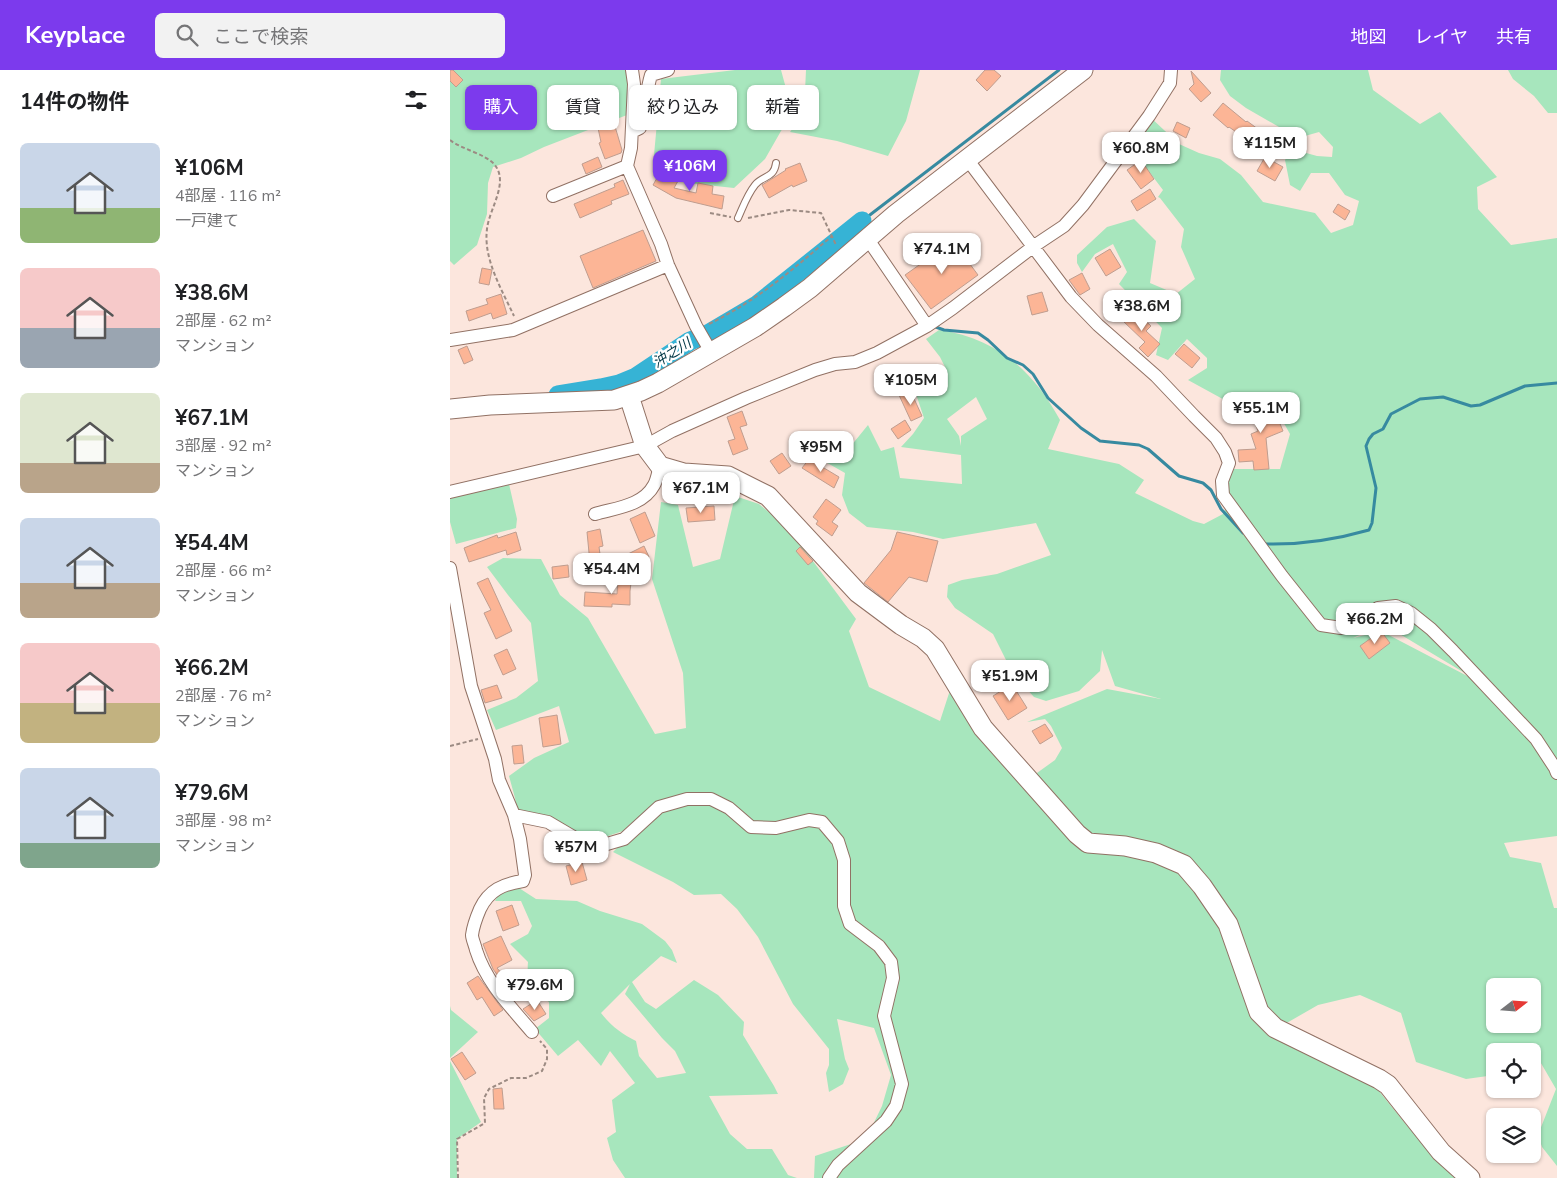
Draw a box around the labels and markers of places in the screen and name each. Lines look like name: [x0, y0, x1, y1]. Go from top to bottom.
pin: ¥115M: [1235, 126, 1305, 169]
pin: ¥60.8M: [1100, 132, 1182, 174]
pin: ¥106M: [655, 150, 725, 192]
pin: ¥74.1M: [901, 232, 983, 275]
pin: ¥38.6M: [1101, 290, 1183, 332]
pin: ¥105M: [876, 364, 946, 406]
pin: ¥55.1M: [1220, 392, 1302, 434]
pin: ¥95M: [791, 430, 851, 473]
pin: ¥67.1M: [660, 472, 742, 514]
pin: ¥54.4M: [571, 552, 653, 595]
pin: ¥66.2M: [1334, 602, 1416, 645]
pin: ¥51.9M: [969, 660, 1051, 702]
pin: ¥57M: [546, 830, 606, 873]
pin: ¥79.6M: [494, 968, 576, 1011]

